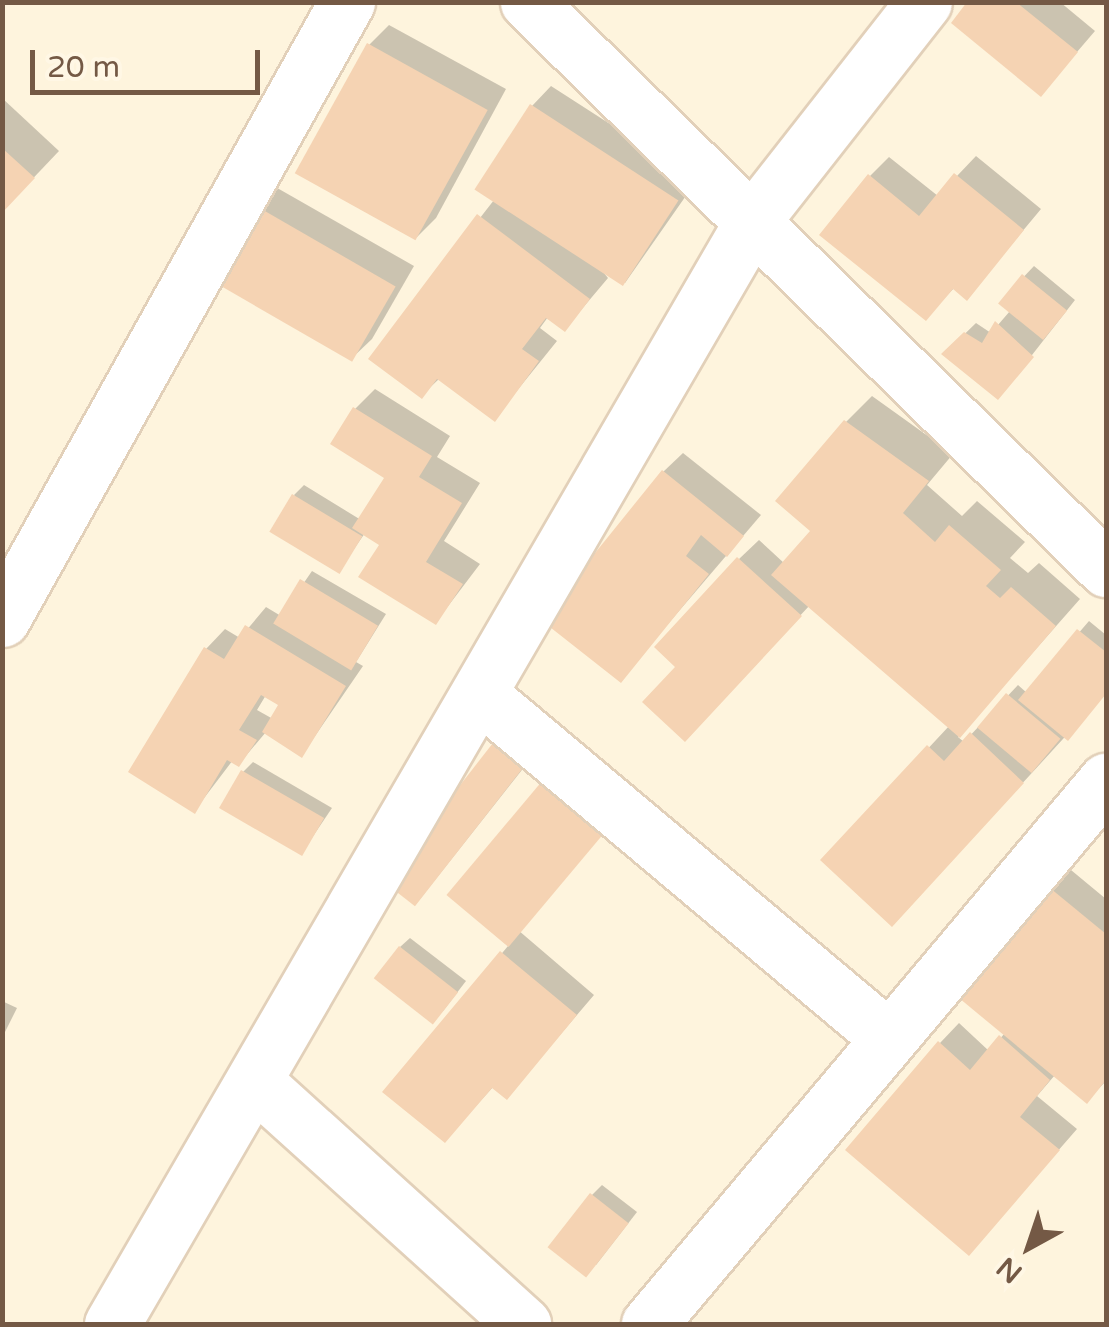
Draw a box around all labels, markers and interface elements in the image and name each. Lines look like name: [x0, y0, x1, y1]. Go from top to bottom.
scale bar: [35, 30, 265, 92]
text: 20 m: [47, 49, 120, 86]
north arrow: [979, 1197, 1079, 1297]
text: N: [990, 1250, 1029, 1290]

